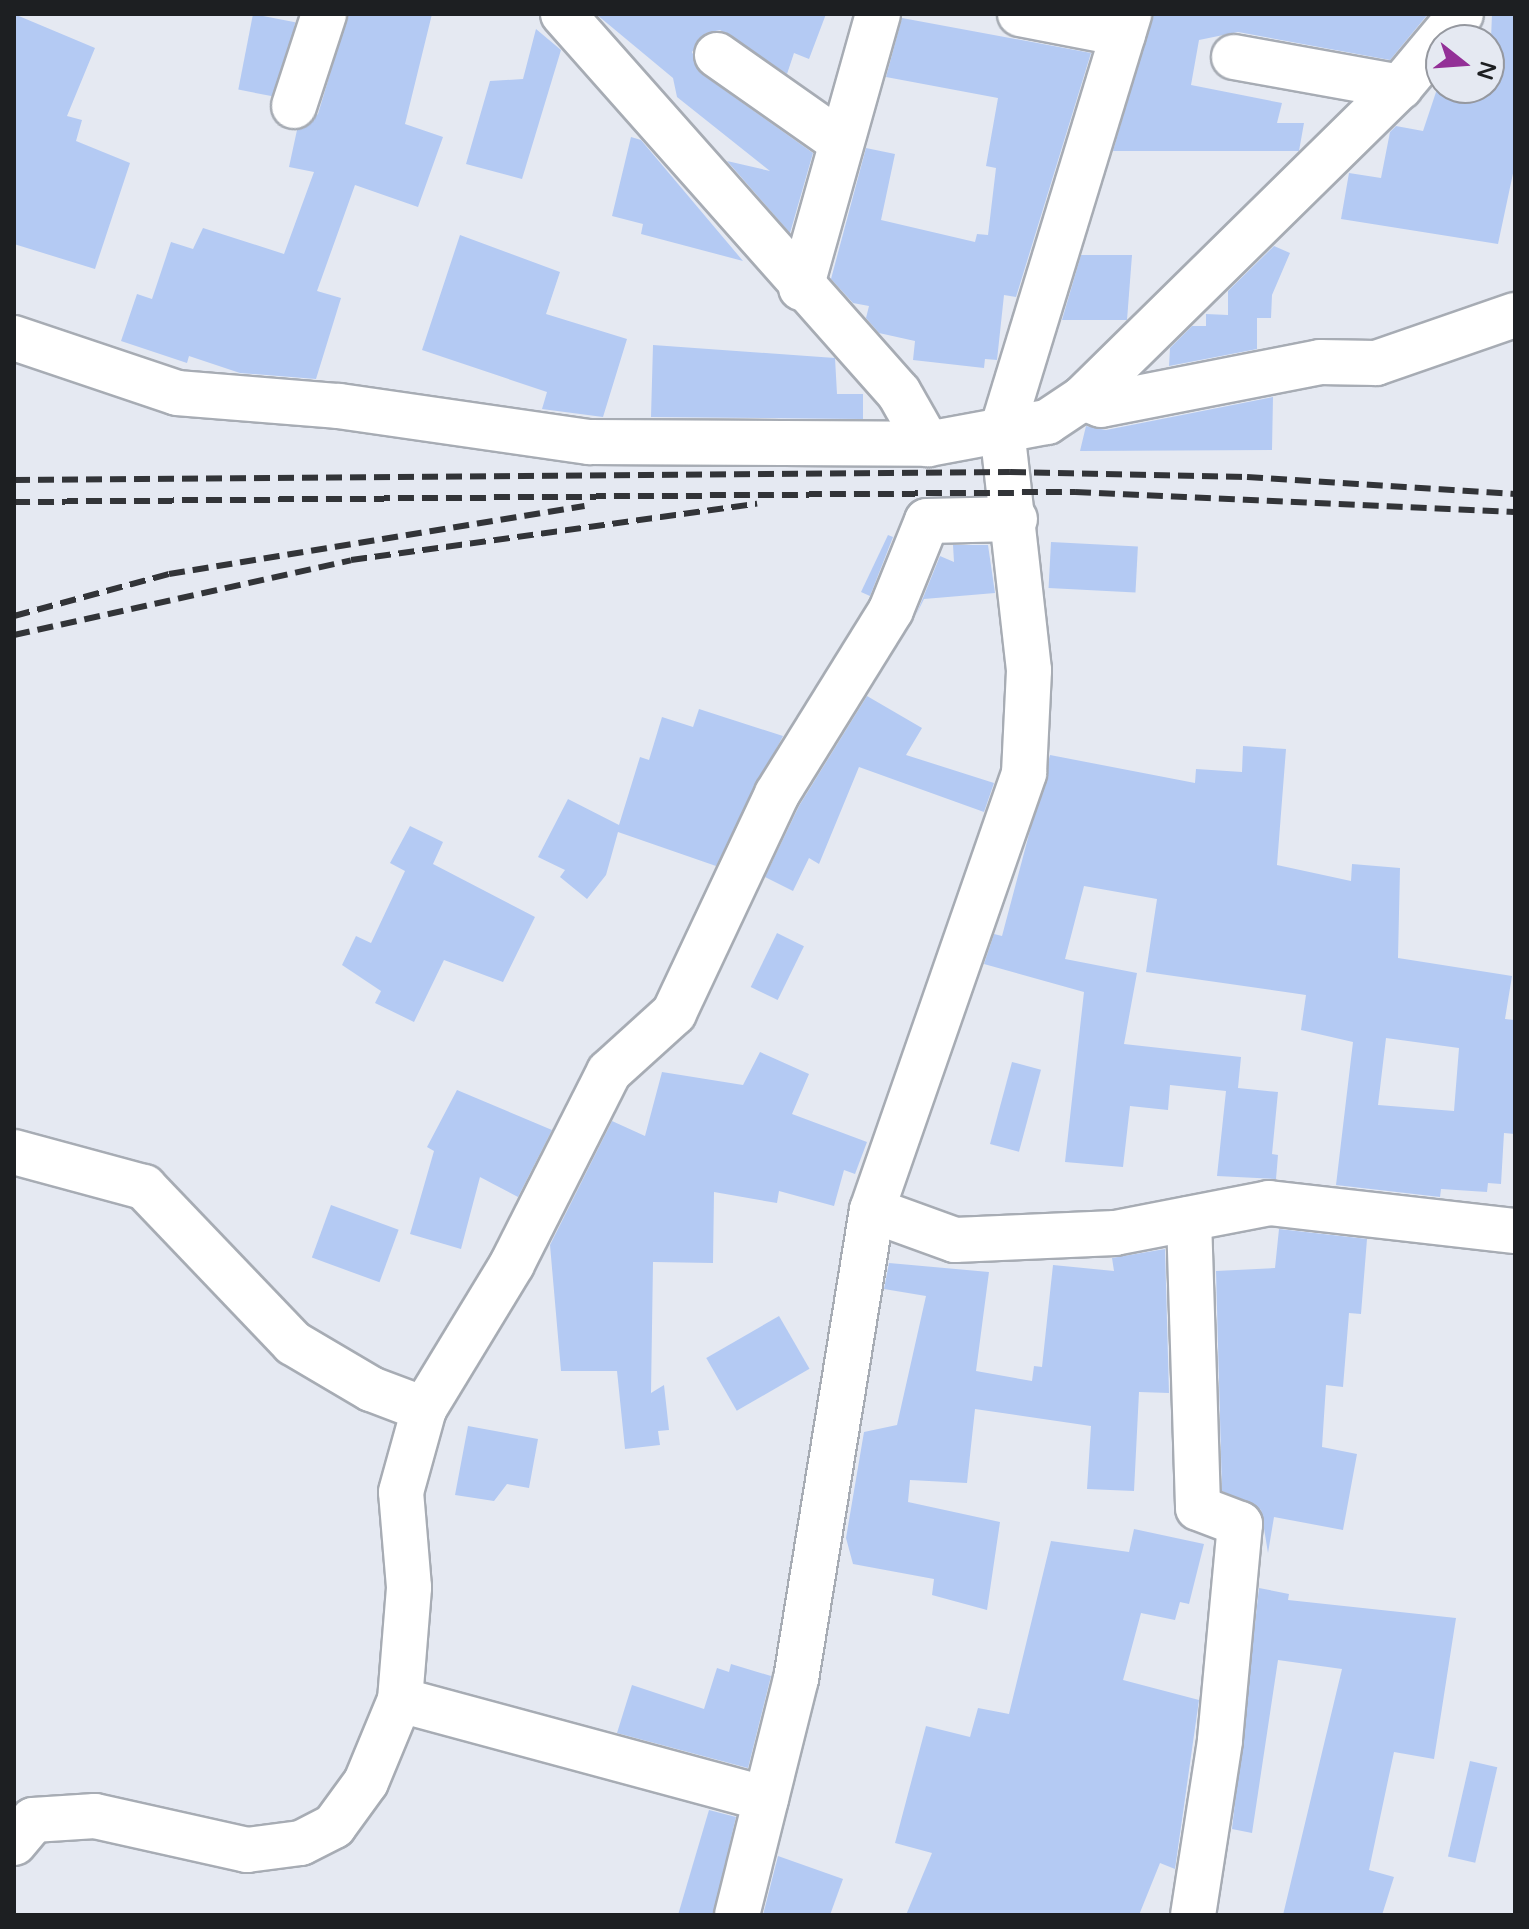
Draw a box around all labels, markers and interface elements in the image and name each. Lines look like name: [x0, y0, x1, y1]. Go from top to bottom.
north arrow: [1425, 24, 1505, 104]
text: N: [1471, 58, 1501, 83]

